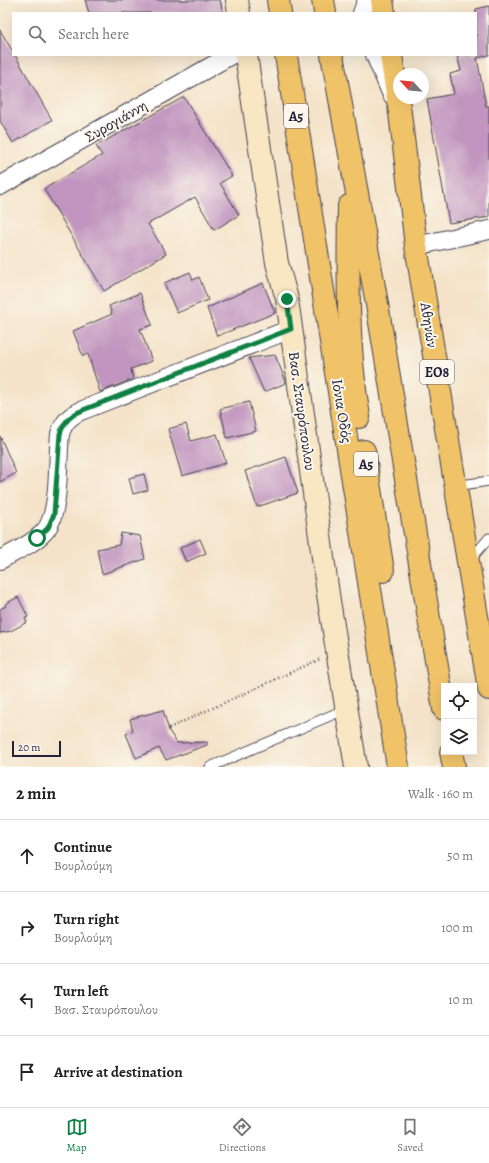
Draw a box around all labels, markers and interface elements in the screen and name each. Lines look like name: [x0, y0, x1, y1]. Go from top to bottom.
search box: [12, 12, 477, 56]
icon: search: [26, 23, 48, 45]
text: Search here: [58, 24, 129, 44]
north arrow: [393, 68, 429, 104]
street label: Συρογιάννη: [81, 95, 151, 147]
road number: Α5: [284, 104, 308, 128]
route end: [278, 290, 296, 308]
street label: Αθηνών: [415, 300, 442, 349]
street label: Βασ. Σταυρόπουλου: [284, 350, 320, 472]
road number: ΕΟ8: [420, 360, 454, 384]
street label: Ιόνια Οδός: [327, 378, 357, 444]
road number: Α5: [354, 452, 378, 476]
route start: [28, 529, 46, 547]
map controls: [441, 683, 477, 755]
button: locate: [441, 683, 477, 719]
button: layers: [441, 719, 477, 755]
scale bar: [12, 739, 61, 758]
text: 20 m: [18, 740, 40, 755]
text: 2 min: [16, 782, 56, 805]
text: Walk · 160 m: [408, 785, 473, 802]
text: Continue: [54, 837, 112, 857]
icon: ahead: [16, 845, 38, 867]
text: 50 m: [447, 847, 473, 864]
text: Βουρλούμη: [54, 857, 112, 874]
text: Turn right: [54, 909, 119, 929]
icon: right: [16, 917, 38, 939]
text: 100 m: [441, 919, 473, 936]
text: Βουρλούμη: [54, 929, 112, 946]
text: Turn left: [54, 981, 109, 1001]
icon: left: [16, 989, 38, 1011]
text: 10 m: [448, 991, 473, 1008]
text: Βασ. Σταυρόπουλου: [54, 1001, 158, 1018]
icon: arrive: [16, 1061, 38, 1083]
text: Arrive at destination: [54, 1062, 183, 1082]
tab: Map: [66, 1116, 88, 1155]
tab: Directions: [219, 1116, 266, 1155]
tab: Saved: [397, 1116, 423, 1155]

